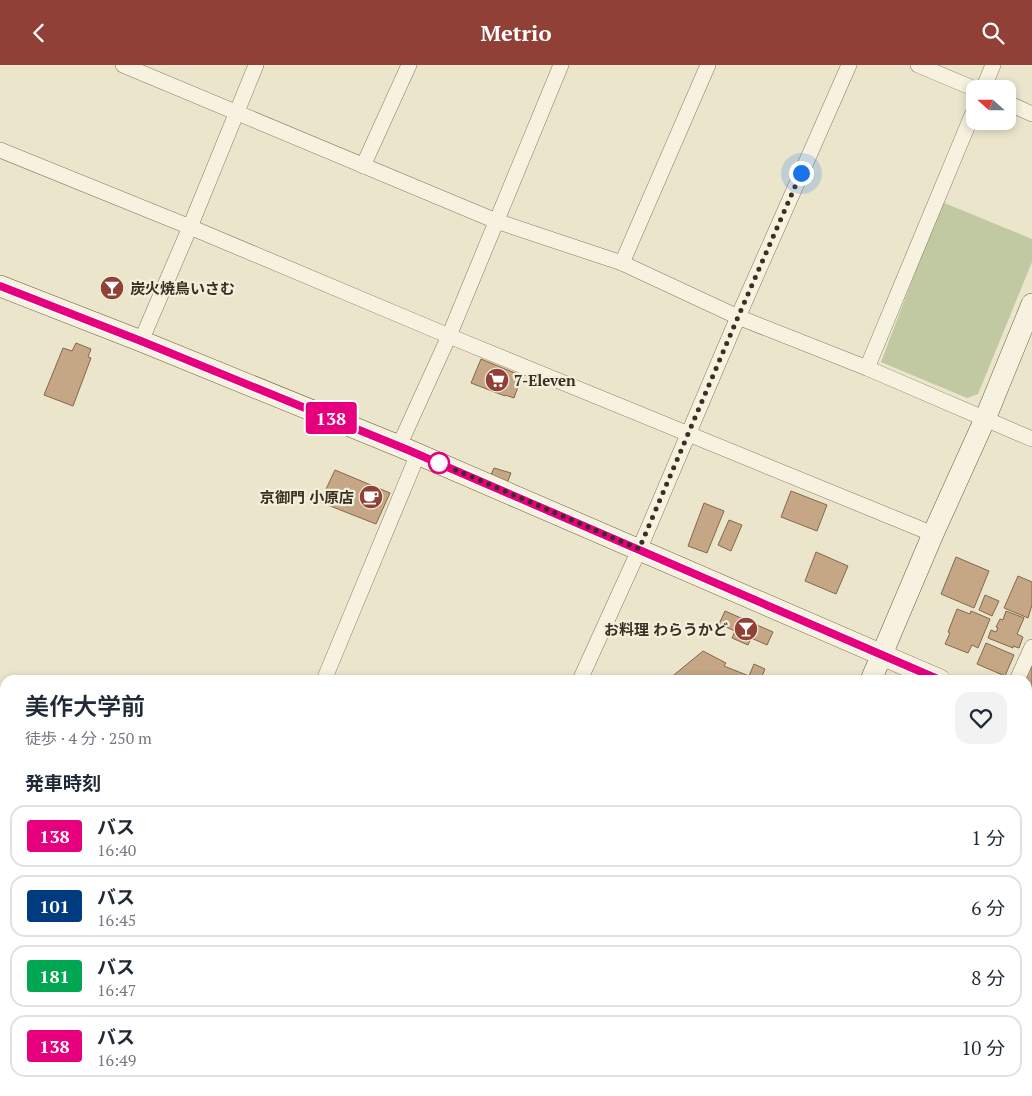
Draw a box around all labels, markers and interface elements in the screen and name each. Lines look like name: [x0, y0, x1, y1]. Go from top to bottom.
text: Metrio: [481, 18, 551, 47]
icon: back: [25, 19, 53, 47]
icon: search: [979, 19, 1007, 47]
north arrow: [966, 80, 1016, 130]
map controls: [966, 80, 1016, 130]
your location: [789, 161, 814, 186]
bar icon: 炭火焼鳥いさむ: [99, 275, 125, 301]
place label: 炭火焼鳥いさむ: [130, 278, 235, 298]
supermarket icon: 7-Eleven: [484, 367, 510, 393]
place label: 7-Eleven: [514, 370, 576, 390]
line badge: 138: [302, 402, 360, 434]
text: 138: [316, 406, 346, 430]
unlabelled marker: [428, 452, 450, 474]
cafe icon: 京御門 小原店: [358, 484, 384, 510]
place label: 京御門 小原店: [260, 487, 354, 507]
bar icon: お料理 わらうかど: [733, 616, 759, 642]
place label: お料理 わらうかど: [604, 619, 728, 639]
text: 美作大学前: [25, 690, 145, 722]
button: heart: [955, 692, 1007, 744]
text: 徒歩 · 4 分 · 250 m: [25, 727, 152, 749]
text: 発車時刻: [25, 770, 101, 795]
text: バス: [97, 814, 135, 839]
text: 138: [39, 824, 70, 848]
text: 1 分: [971, 825, 1005, 850]
text: 16:40: [97, 839, 136, 861]
text: バス: [97, 884, 135, 909]
text: 101: [39, 894, 70, 918]
text: 6 分: [971, 895, 1005, 920]
text: 16:45: [97, 909, 136, 931]
text: バス: [97, 954, 135, 979]
text: 181: [39, 964, 70, 988]
text: 8 分: [971, 965, 1005, 990]
text: 16:47: [97, 979, 136, 1001]
text: バス: [97, 1024, 135, 1049]
text: 138: [39, 1034, 70, 1058]
text: 10 分: [961, 1035, 1005, 1060]
text: 16:49: [97, 1049, 136, 1071]

